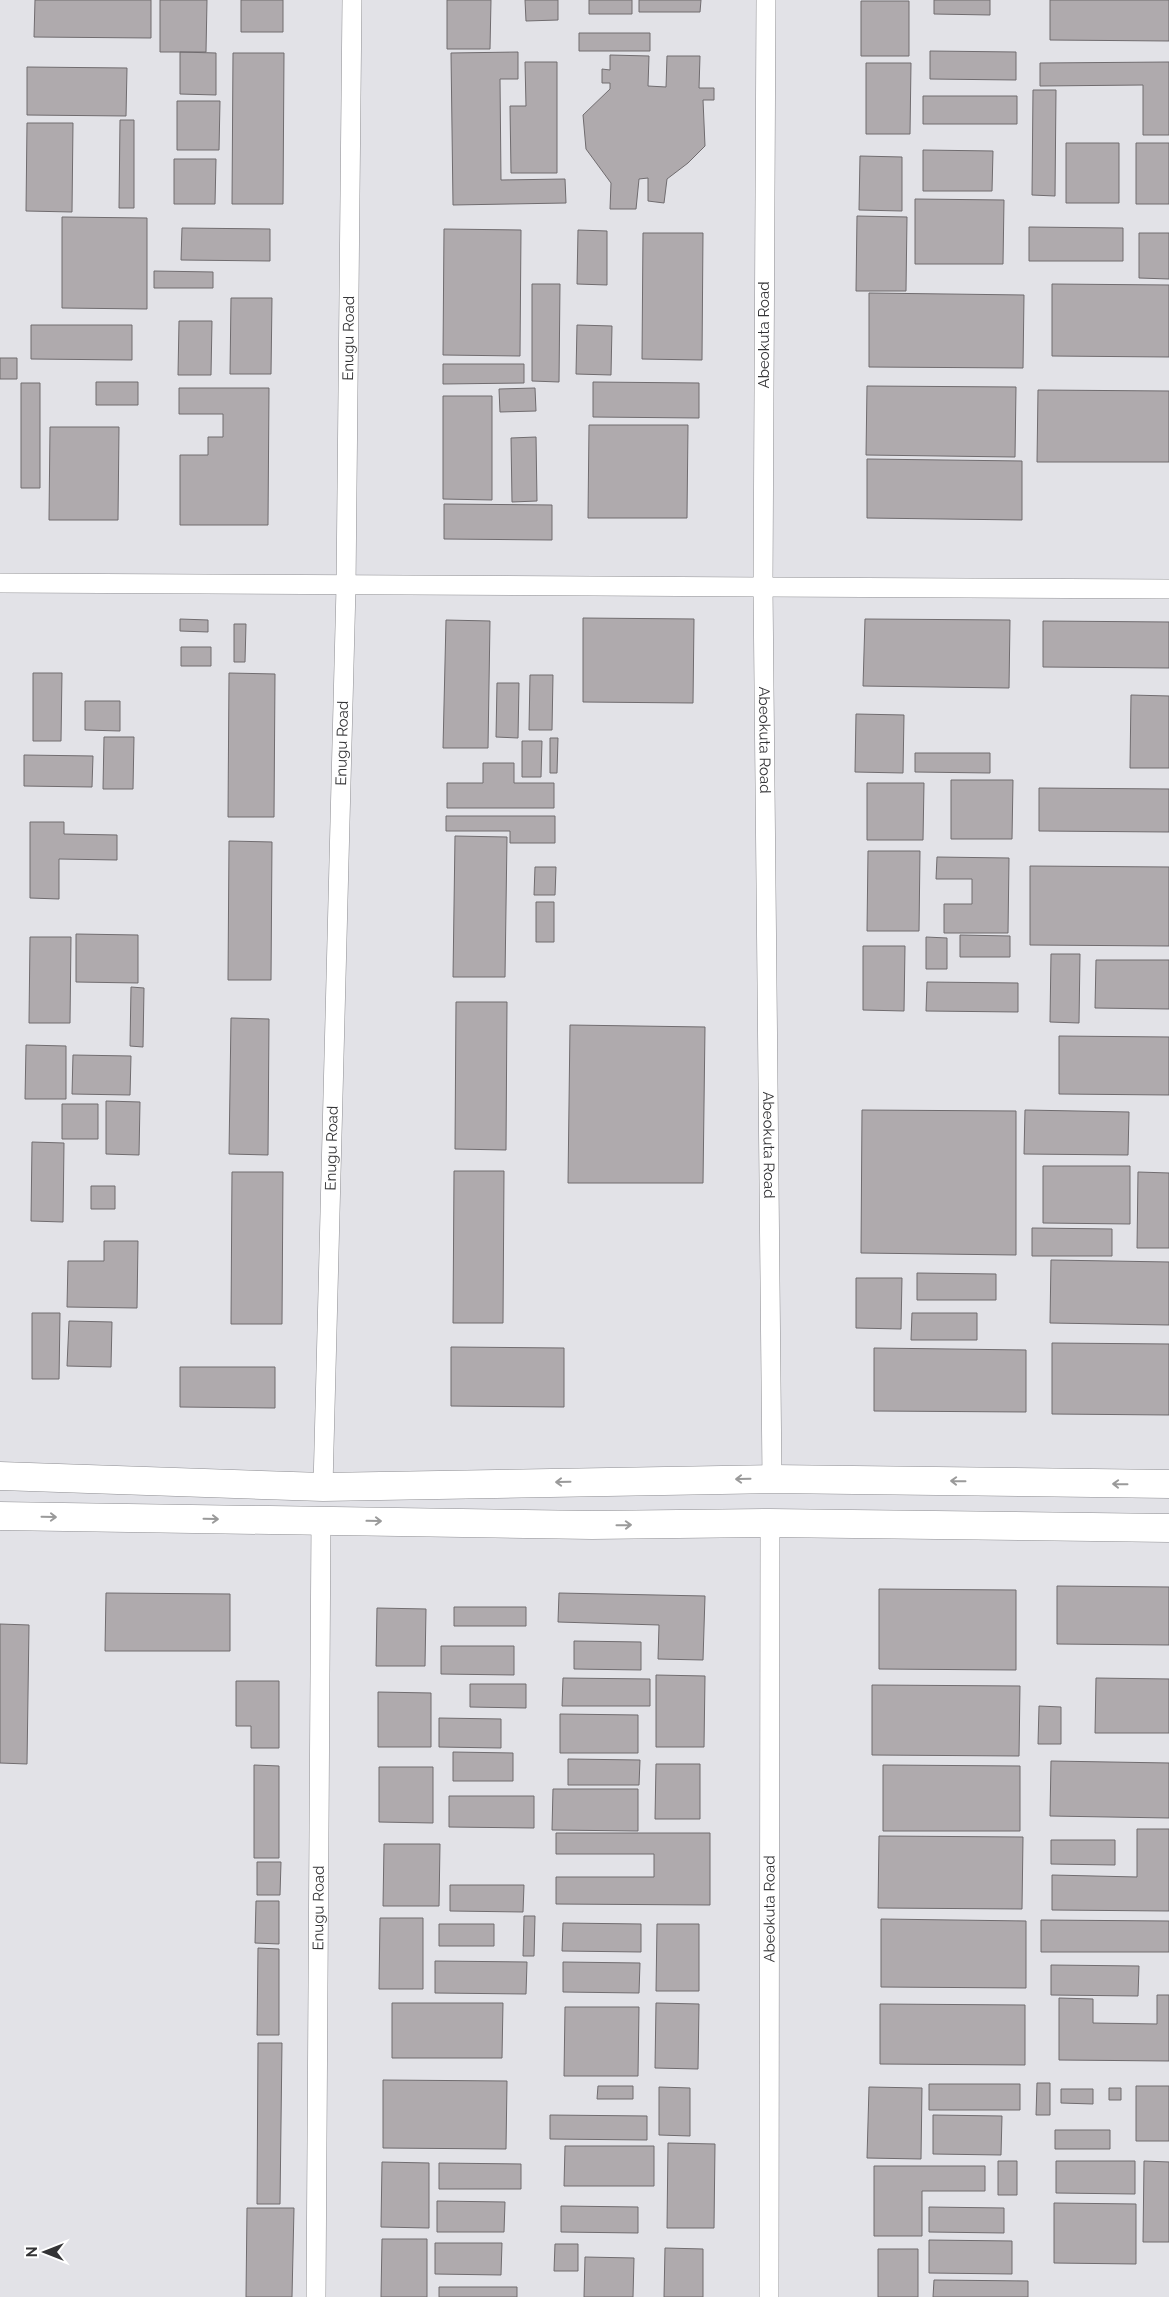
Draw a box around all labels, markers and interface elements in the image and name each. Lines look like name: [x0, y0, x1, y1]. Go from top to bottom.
street label: Abeokuta Road: [755, 282, 773, 389]
street label: Enugu Road: [339, 296, 358, 381]
street label: Abeokuta Road: [755, 686, 774, 794]
street label: Enugu Road: [332, 701, 352, 786]
street label: Abeokuta Road: [759, 1091, 778, 1199]
street label: Enugu Road: [322, 1105, 342, 1191]
one-way arrow: [735, 1475, 751, 1484]
one-way arrow: [950, 1477, 966, 1486]
one-way arrow: [555, 1478, 571, 1487]
one-way arrow: [1113, 1479, 1129, 1488]
one-way arrow: [40, 1512, 56, 1522]
one-way arrow: [203, 1514, 219, 1523]
one-way arrow: [365, 1516, 381, 1526]
one-way arrow: [615, 1520, 631, 1529]
street label: Abeokuta Road: [760, 1855, 779, 1963]
street label: Enugu Road: [309, 1866, 328, 1950]
north arrow: [20, 2227, 70, 2277]
text: N: [24, 2247, 40, 2257]

